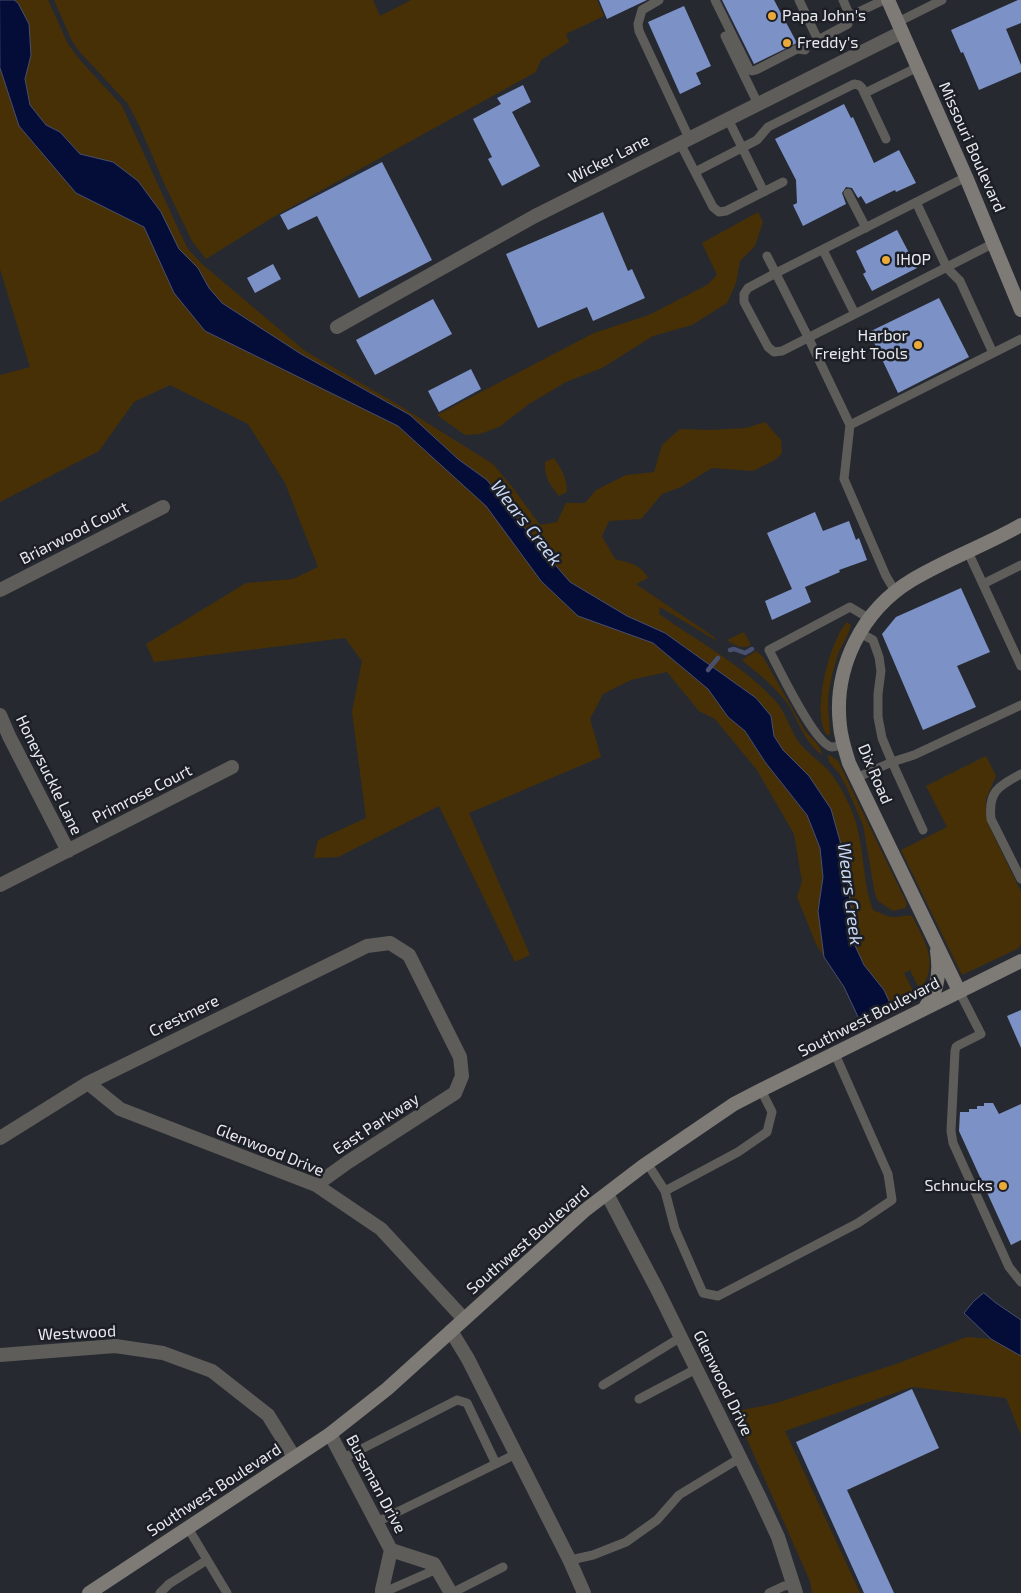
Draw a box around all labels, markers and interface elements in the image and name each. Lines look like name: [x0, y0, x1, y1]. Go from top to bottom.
place label: Papa John's: [782, 6, 866, 26]
marker: Papa John's: [766, 10, 778, 22]
place label: Freddy's: [797, 33, 858, 53]
marker: Freddy's: [781, 37, 793, 49]
street label: Missouri Boulevard: [935, 79, 1009, 215]
street label: Wicker Lane: [565, 130, 653, 188]
place label: IHOP: [896, 250, 931, 270]
marker: IHOP: [880, 254, 892, 266]
place label: Harbor Freight Tools: [814, 326, 908, 364]
marker: Harbor Freight Tools: [912, 339, 924, 351]
water label: Wears Creek: [486, 476, 566, 570]
street label: Briarwood Court: [16, 497, 132, 569]
street label: Honeysuckle Lane: [12, 712, 86, 838]
street label: Dix Road: [854, 741, 896, 807]
street label: Primrose Court: [89, 761, 195, 827]
water label: Wears Creek: [833, 842, 867, 946]
street label: Southwest Boulevard: [795, 973, 943, 1061]
street label: Crestmere: [146, 991, 222, 1041]
street label: East Parkway: [329, 1089, 423, 1159]
street label: Glenwood Drive: [213, 1120, 327, 1180]
place label: Schnucks: [924, 1176, 993, 1196]
marker: Schnucks: [997, 1180, 1009, 1192]
street label: Southwest Boulevard: [463, 1182, 593, 1298]
street label: Westwood: [37, 1321, 117, 1345]
street label: Glenwood Drive: [689, 1327, 757, 1439]
street label: Bussman Drive: [342, 1431, 410, 1537]
street label: Southwest Boulevard: [143, 1439, 285, 1541]

